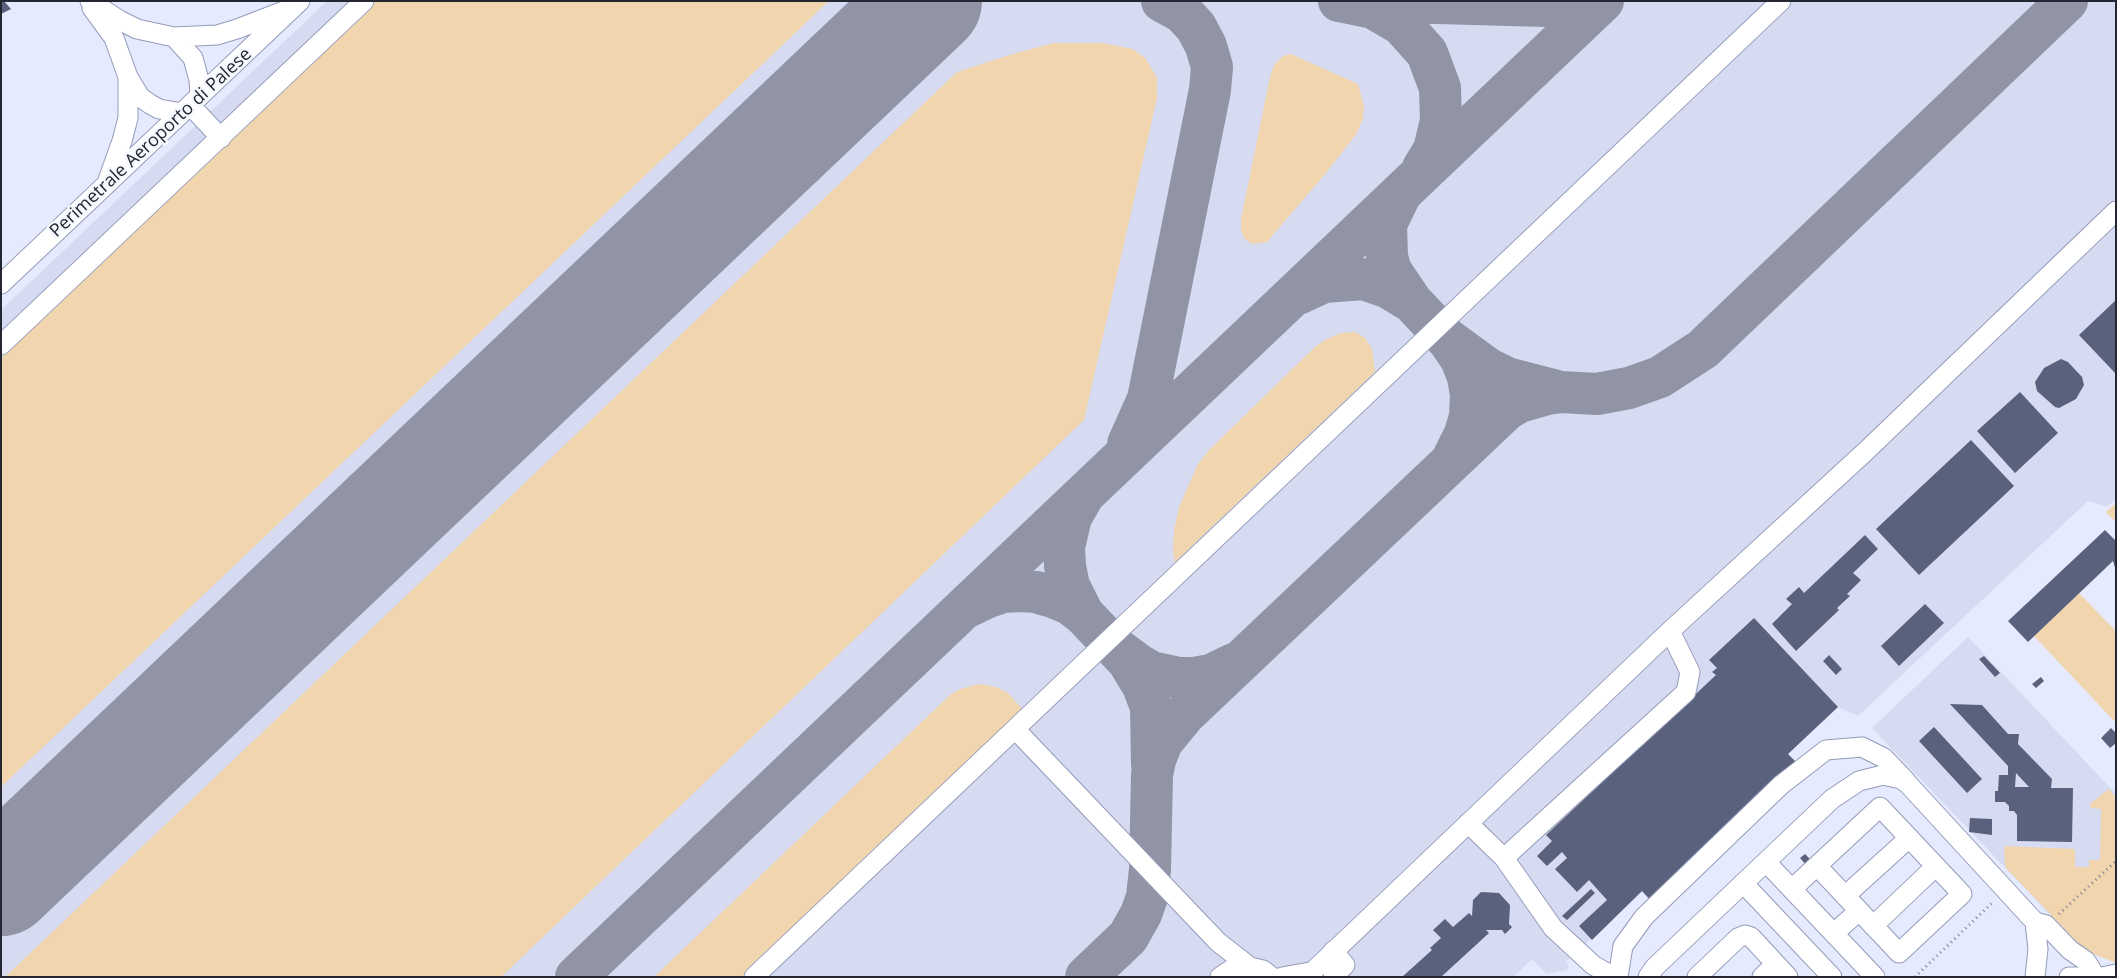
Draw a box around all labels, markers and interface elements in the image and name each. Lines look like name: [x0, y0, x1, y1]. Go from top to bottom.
street label: Perimetrale Aeroporto di Palese: [46, 44, 256, 242]

